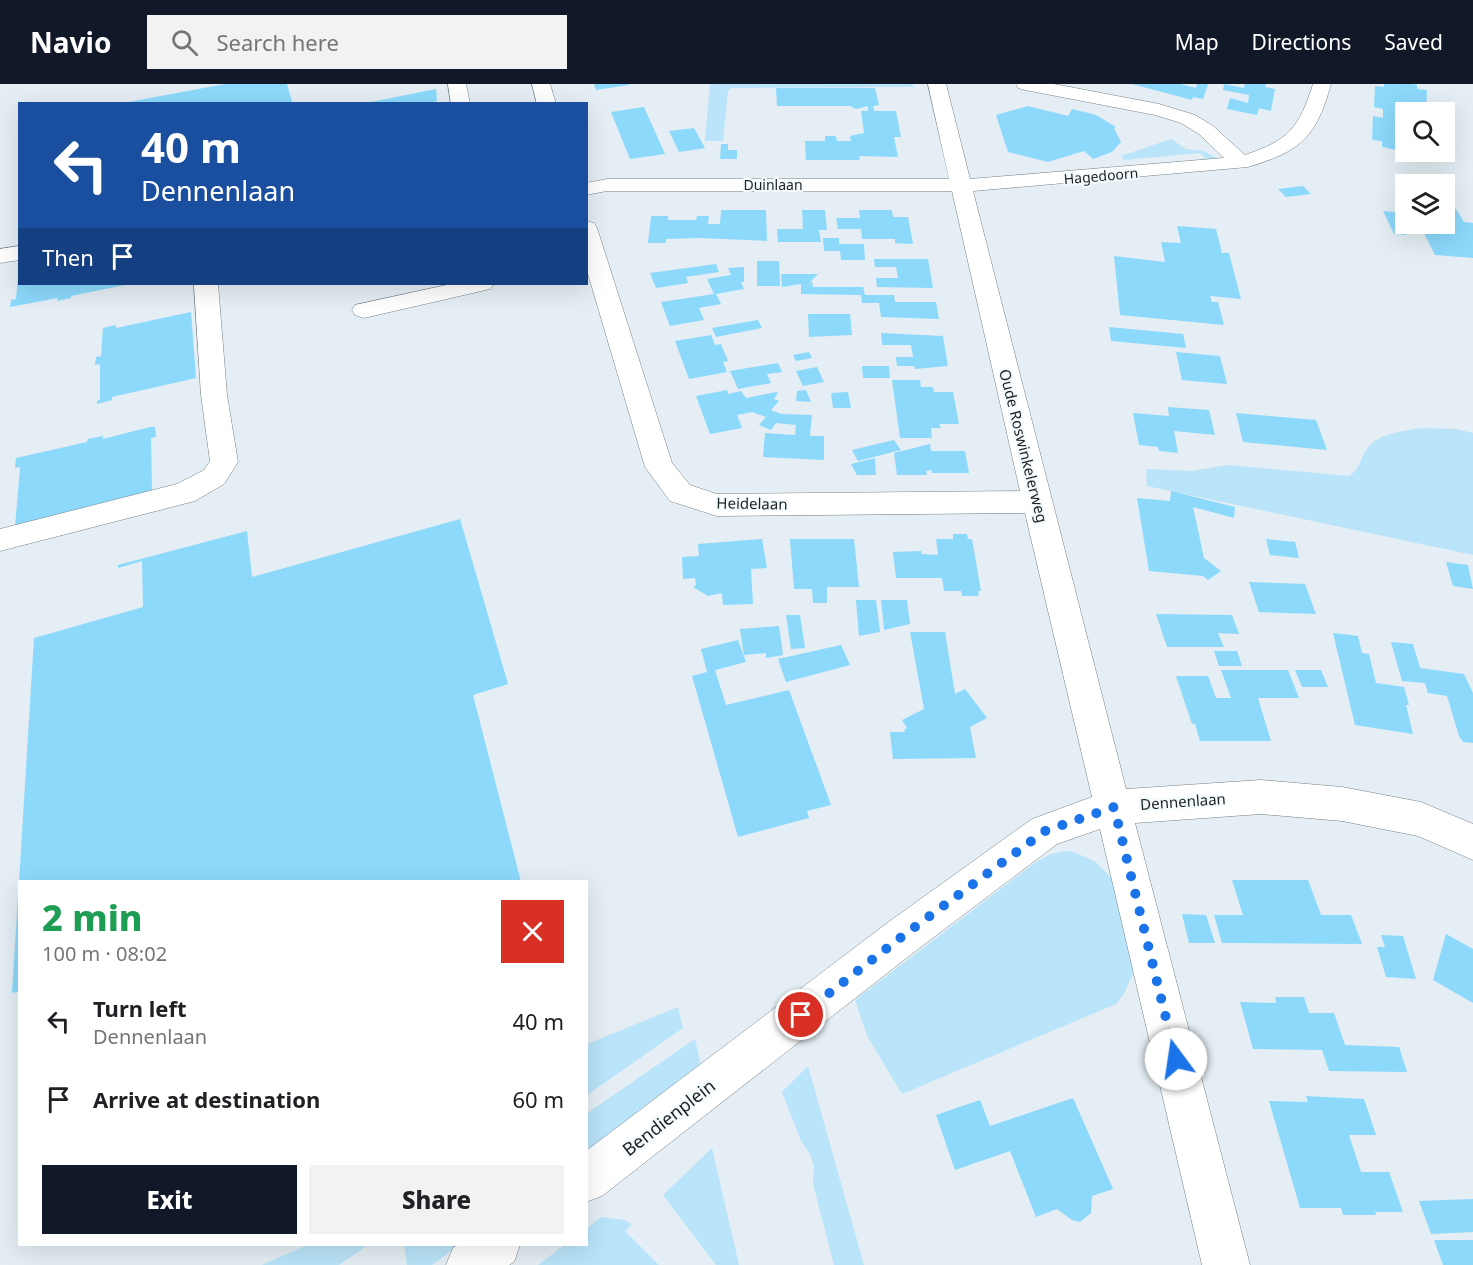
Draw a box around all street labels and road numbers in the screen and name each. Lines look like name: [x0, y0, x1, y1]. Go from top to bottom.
street label: Hagedoorn: [1063, 163, 1139, 188]
street label: Duinlaan: [743, 175, 803, 194]
street label: Oude Roswinkelerweg: [995, 367, 1053, 525]
street label: Heidelaan: [716, 492, 788, 514]
street label: Dennenlaan: [1140, 788, 1226, 814]
street label: Bendienplein: [617, 1073, 720, 1161]

